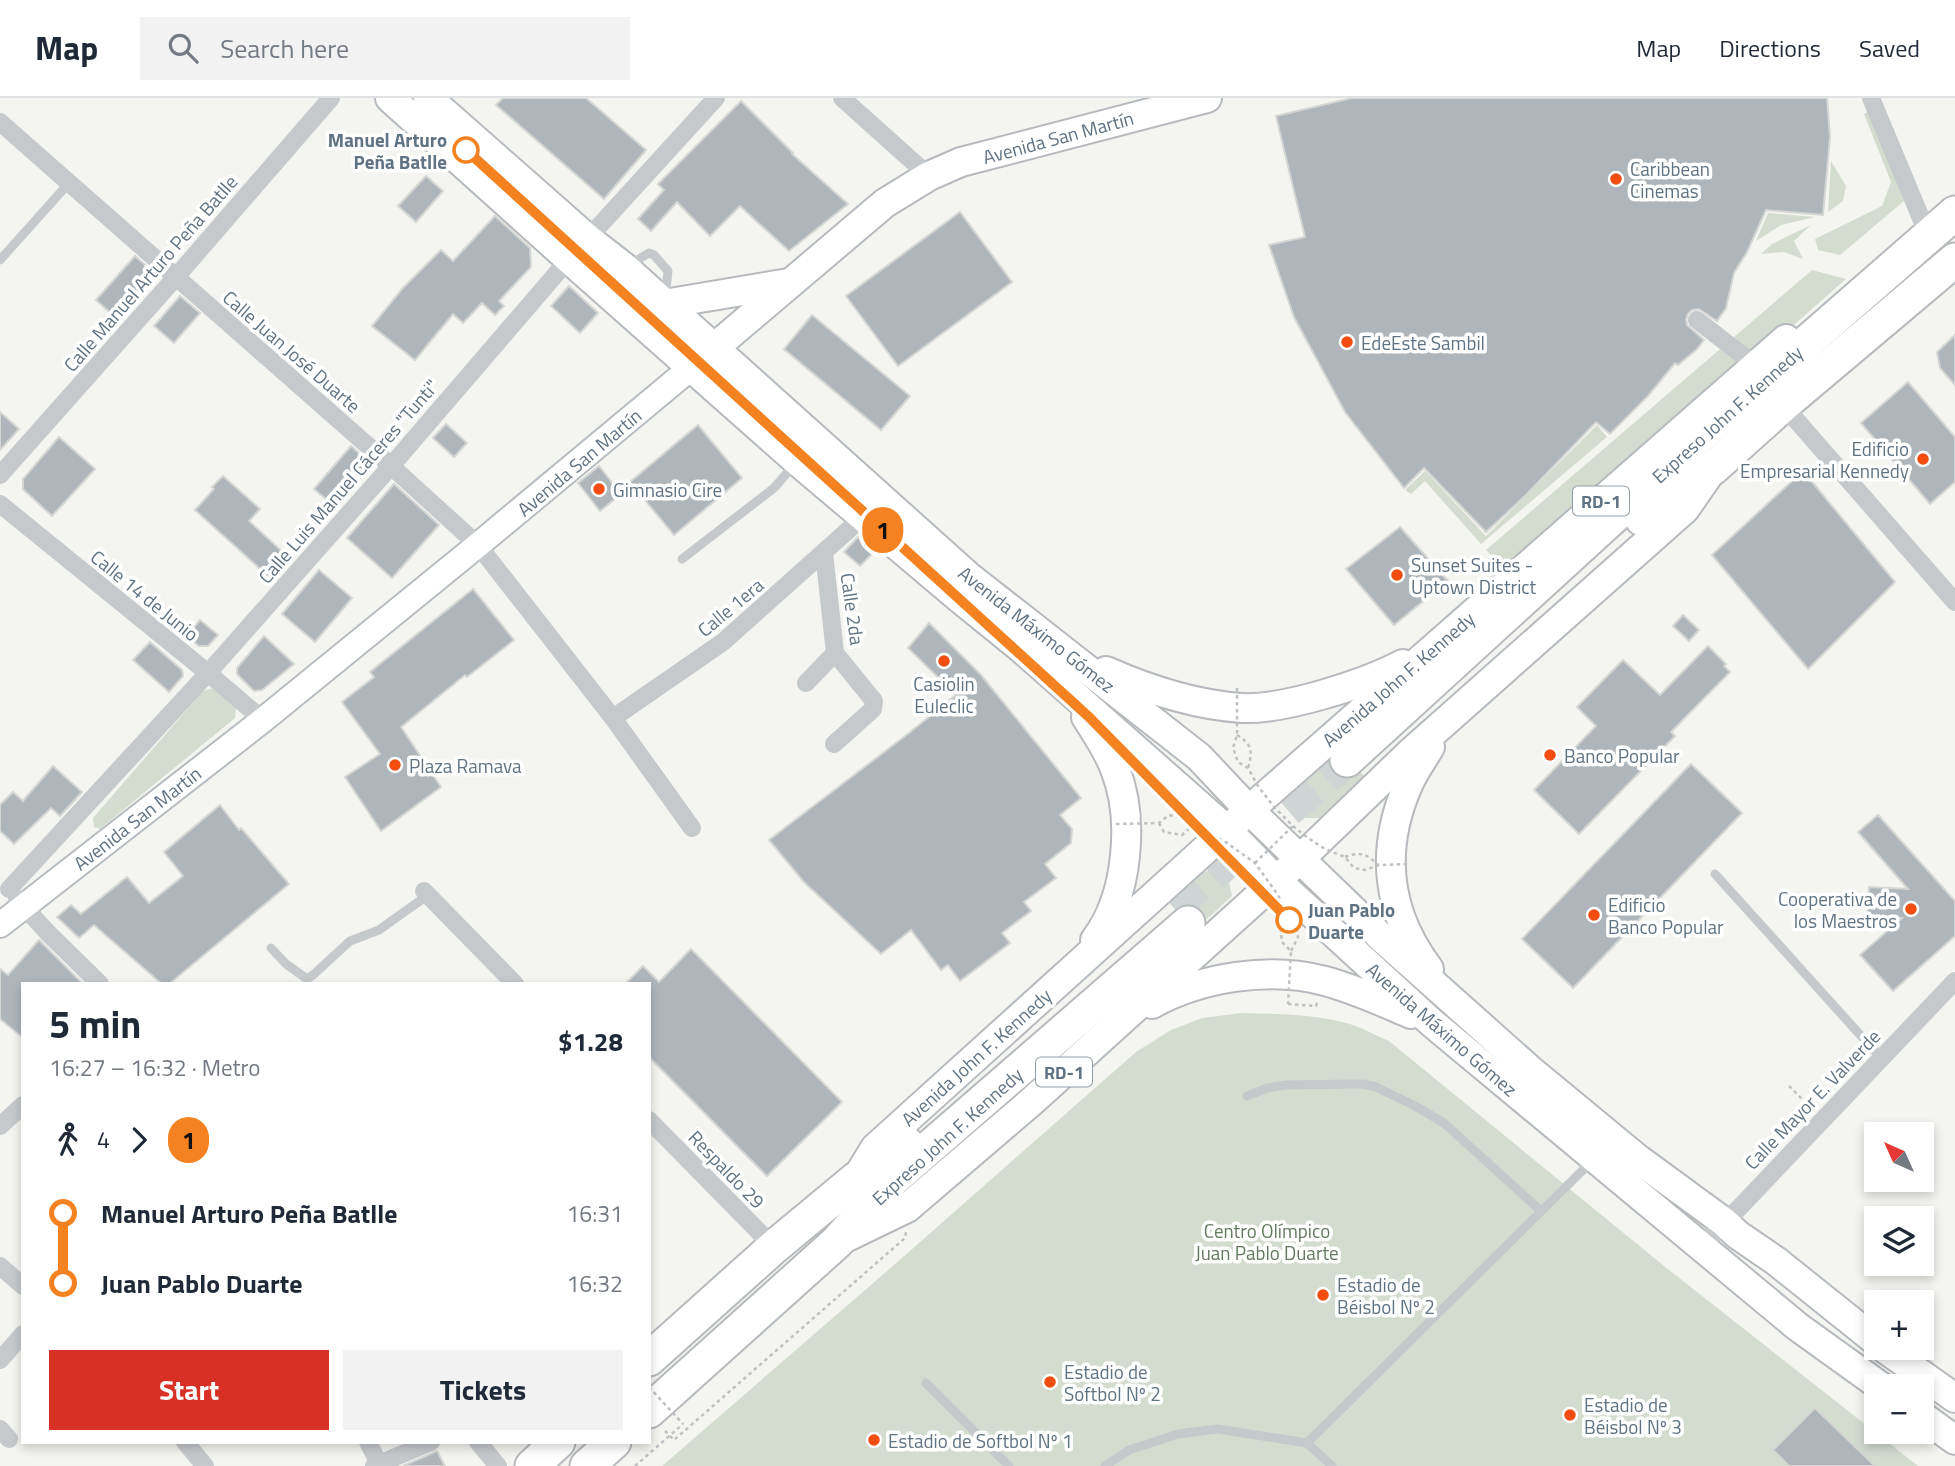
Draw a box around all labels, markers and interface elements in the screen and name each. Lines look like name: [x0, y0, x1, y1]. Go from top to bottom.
search box: [140, 17, 630, 80]
text: Map: [35, 23, 98, 73]
icon: search: [164, 29, 202, 67]
text: Search here: [220, 29, 349, 68]
text: Map: [1636, 30, 1681, 66]
text: Directions: [1719, 30, 1821, 66]
text: Saved: [1859, 30, 1920, 66]
street label: Avenida San Martín: [979, 103, 1137, 171]
place label: Manuel Arturo Peña Batlle: [328, 125, 447, 176]
marker: Manuel Arturo Peña Batlle: [453, 137, 479, 163]
place label: Caribbean Cinemas: [1630, 154, 1710, 205]
street label: Calle Manuel Arturo Peña Batlle: [56, 168, 244, 378]
marker: Caribbean Cinemas: [1608, 171, 1624, 187]
street label: Calle Juan José Duarte: [217, 283, 367, 419]
place label: EdeEste Sambil: [1361, 328, 1485, 357]
marker: EdeEste Sambil: [1339, 334, 1355, 350]
street label: Expreso John F. Kennedy: [1645, 338, 1809, 490]
street label: Calle Luis Manuel Cáceres "Tunti": [251, 372, 445, 590]
street label: Avenida San Martín: [510, 401, 648, 523]
place label: Edificio Empresarial Kennedy: [1740, 434, 1909, 485]
marker: Edificio Empresarial Kennedy: [1915, 451, 1931, 467]
place label: Gimnasio Cire: [613, 475, 722, 504]
marker: Gimnasio Cire: [591, 481, 607, 497]
road number: RD-1: [1573, 486, 1629, 516]
line badge: 1: [860, 507, 906, 553]
text: 1: [876, 512, 890, 548]
street label: Calle 14 de Junio: [85, 542, 205, 648]
place label: Sunset Suites - Uptown District: [1411, 550, 1537, 601]
street label: Avenida Máximo Gómez: [952, 559, 1122, 699]
marker: Sunset Suites - Uptown District: [1389, 567, 1405, 583]
street label: Calle 1era: [691, 570, 770, 643]
street label: Calle 2da: [834, 571, 872, 647]
street label: Avenida John F. Kennedy: [1315, 604, 1481, 754]
marker: Casiolin Euleclic: [936, 653, 952, 669]
place label: Casiolin Euleclic: [913, 669, 975, 720]
place label: Banco Popular: [1564, 741, 1680, 770]
marker: Banco Popular: [1542, 747, 1558, 763]
place label: Plaza Ramava: [409, 751, 522, 780]
marker: Plaza Ramava: [387, 757, 403, 773]
street label: Avenida San Martín: [67, 759, 207, 877]
place label: Cooperativa de los Maestros: [1778, 884, 1897, 935]
place label: Edificio Banco Popular: [1608, 890, 1724, 941]
place label: Juan Pablo Duarte: [1308, 895, 1395, 946]
marker: Cooperativa de los Maestros: [1903, 901, 1919, 917]
marker: Juan Pablo Duarte: [1276, 907, 1302, 933]
marker: Edificio Banco Popular: [1586, 907, 1602, 923]
street label: Avenida Máximo Gómez: [1360, 955, 1524, 1103]
street label: Avenida John F. Kennedy: [894, 981, 1058, 1133]
text: 5 min: [49, 995, 141, 1053]
text: $1.28: [558, 1022, 623, 1061]
street label: Calle Mayor E. Valverde: [1737, 1022, 1887, 1176]
text: 16:27 – 16:32 · Metro: [49, 1050, 260, 1085]
road number: RD-1: [1036, 1057, 1092, 1086]
street label: Expreso John F. Kennedy: [865, 1060, 1029, 1212]
icon: walk: [49, 1121, 87, 1159]
icon: forward: [120, 1121, 158, 1159]
text: 4: [97, 1122, 110, 1157]
text: 1: [182, 1122, 195, 1158]
north arrow: [1864, 1122, 1934, 1192]
map controls: [1864, 1122, 1934, 1444]
street label: Respaldo 29: [682, 1123, 772, 1215]
text: Manuel Arturo Peña Batlle: [101, 1194, 398, 1233]
text: 16:31: [566, 1196, 623, 1231]
button: layers: [1864, 1206, 1934, 1276]
park label: Centro Olímpico Juan Pablo Duarte: [1195, 1216, 1339, 1267]
text: Juan Pablo Duarte: [101, 1264, 302, 1303]
text: 16:32: [566, 1266, 623, 1301]
place label: Estadio de Béisbol Nº 2: [1337, 1270, 1435, 1321]
marker: Estadio de Béisbol Nº 2: [1315, 1287, 1331, 1303]
button: +: [1864, 1290, 1934, 1360]
button: Start: [49, 1350, 329, 1430]
button: Tickets: [343, 1350, 623, 1430]
place label: Estadio de Softbol Nº 2: [1064, 1357, 1161, 1408]
marker: Estadio de Softbol Nº 2: [1042, 1374, 1058, 1390]
button: −: [1864, 1374, 1934, 1444]
place label: Estadio de Béisbol Nº 3: [1584, 1390, 1682, 1441]
marker: Estadio de Béisbol Nº 3: [1562, 1407, 1578, 1423]
place label: Estadio de Softbol Nº 1: [888, 1426, 1073, 1455]
marker: Estadio de Softbol Nº 1: [866, 1432, 882, 1448]

